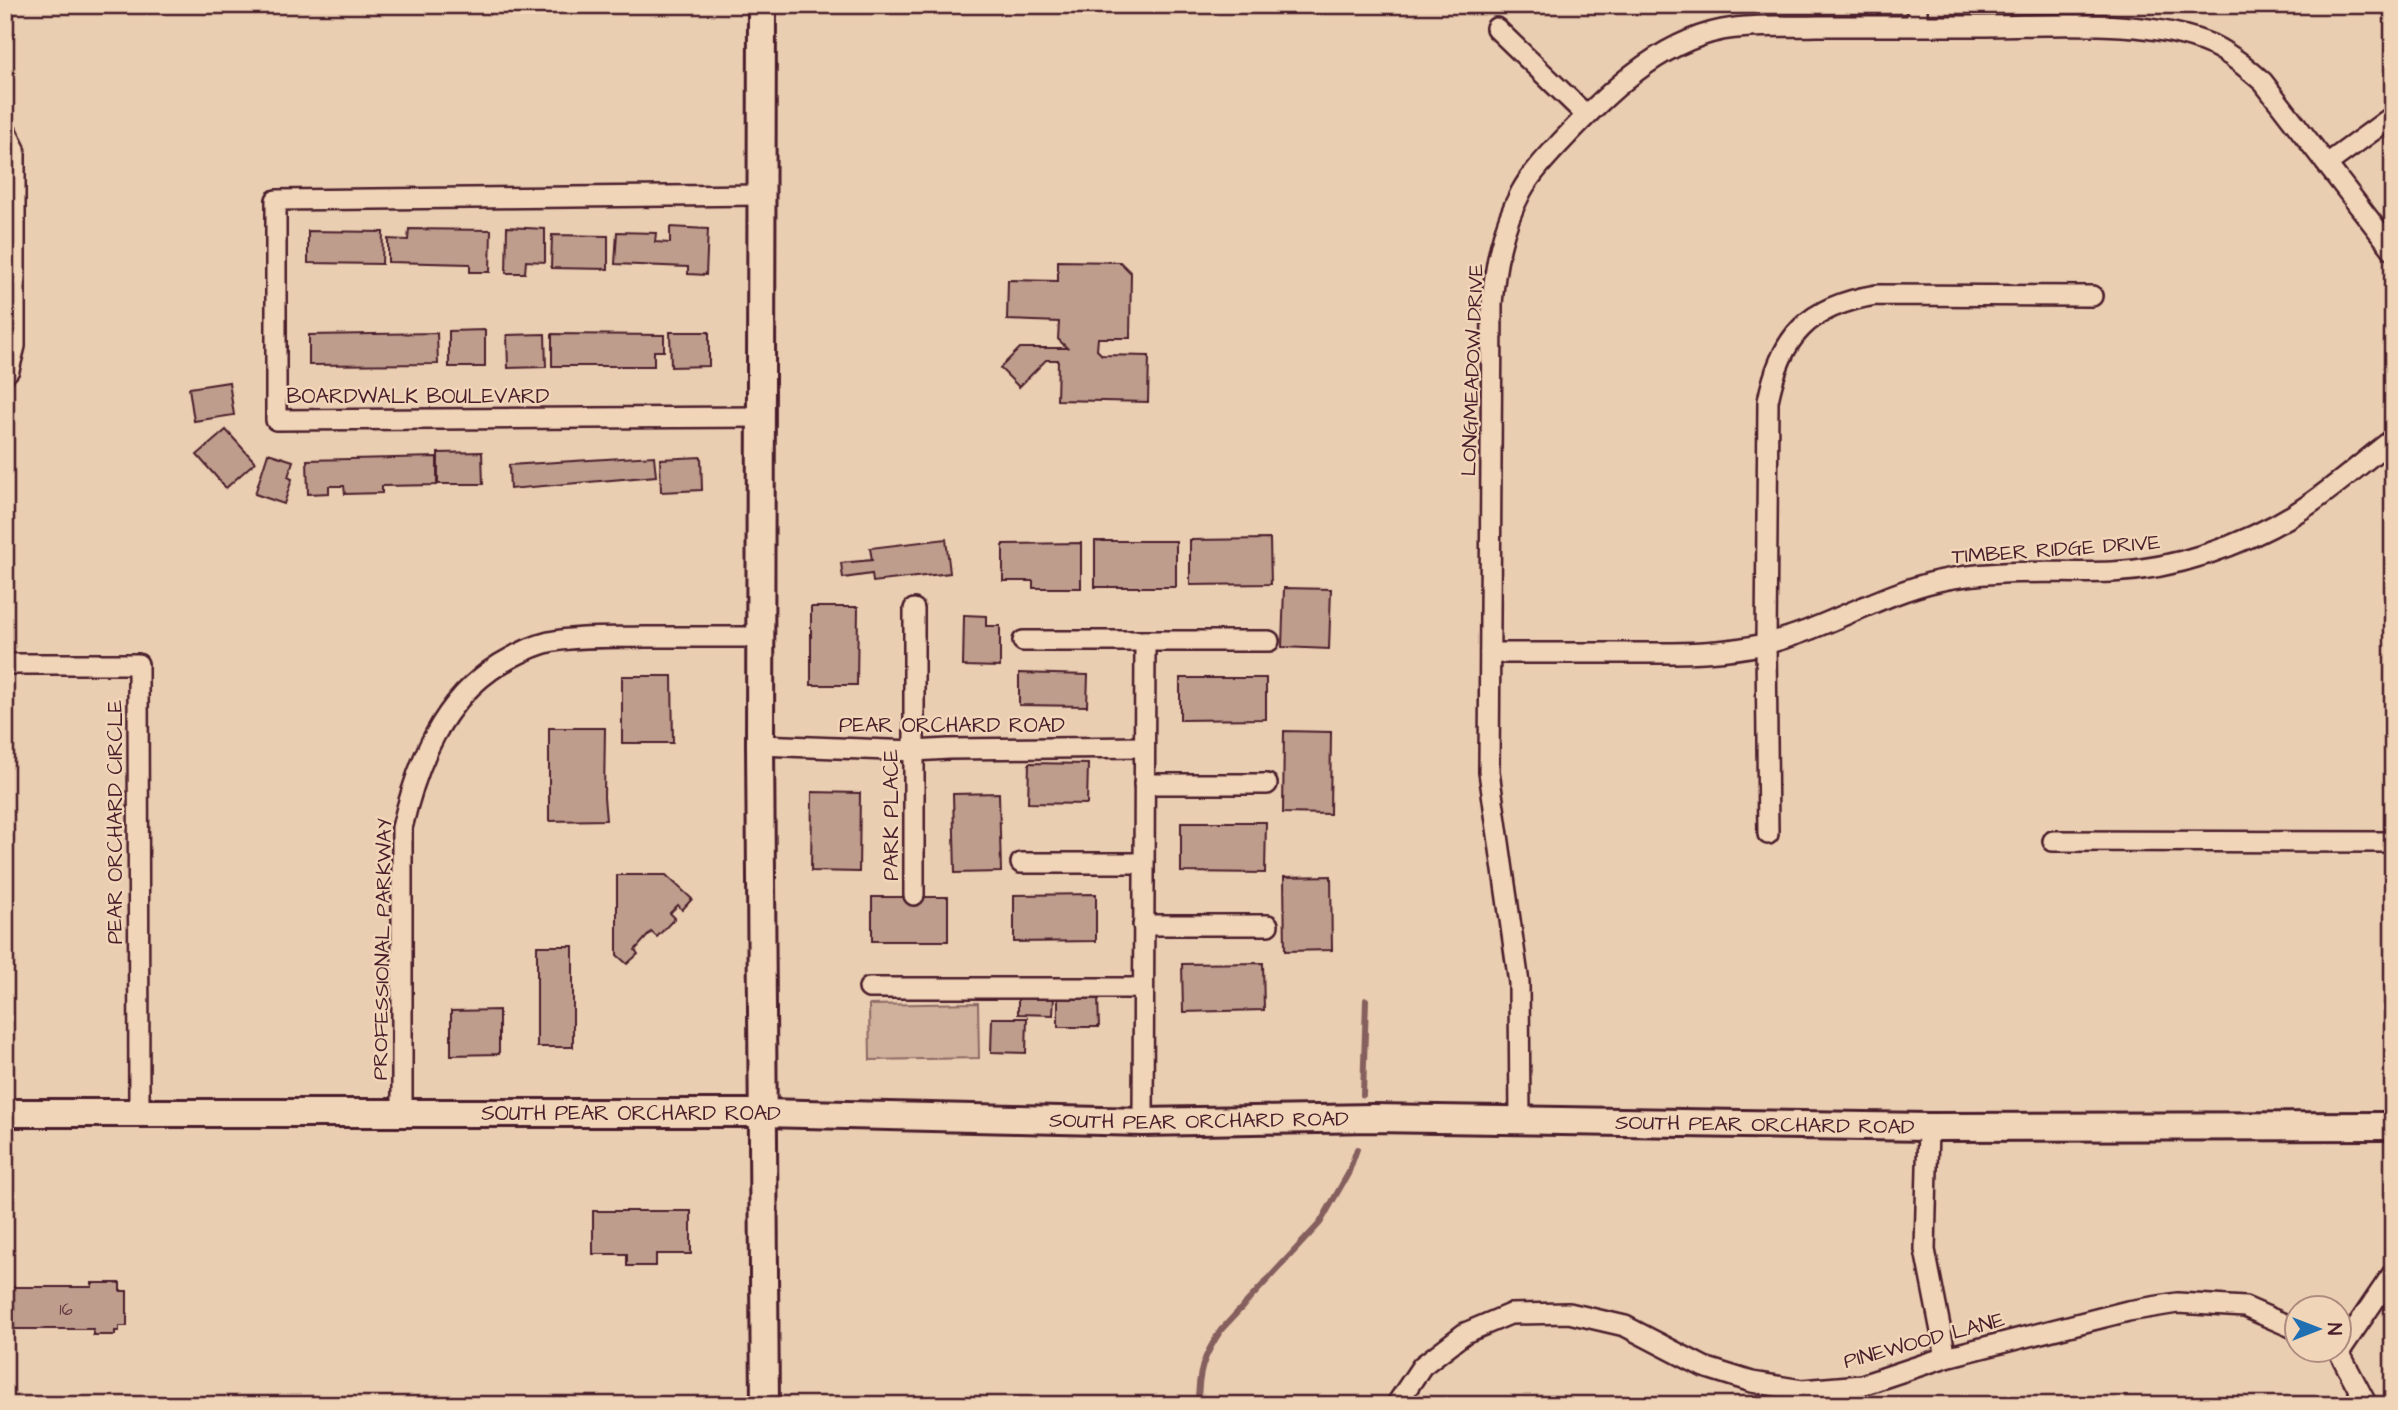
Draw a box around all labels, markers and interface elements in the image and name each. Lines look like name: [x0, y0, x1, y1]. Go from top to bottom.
street label: LONGMEADOW DRIVE: [1454, 263, 1491, 477]
street label: BOARDWALK BOULEVARD: [287, 382, 550, 411]
street label: TIMBER RIDGE DRIVE: [1951, 528, 2162, 571]
street label: PEAR ORCHARD CIRCLE: [101, 699, 130, 944]
street label: PEAR ORCHARD ROAD: [839, 711, 1065, 740]
street label: PARK PLACE: [877, 749, 906, 881]
street label: PROFESSIONAL PARKWAY: [366, 818, 399, 1080]
street label: SOUTH PEAR ORCHARD ROAD: [481, 1099, 781, 1128]
street label: SOUTH PEAR ORCHARD ROAD: [1049, 1104, 1349, 1137]
street label: SOUTH PEAR ORCHARD ROAD: [1615, 1108, 1915, 1142]
north arrow: [2282, 1294, 2352, 1364]
house number: 16: [59, 1297, 73, 1322]
street label: PINEWOOD LANE: [1840, 1305, 2008, 1376]
text: N: [2320, 1323, 2347, 1335]

